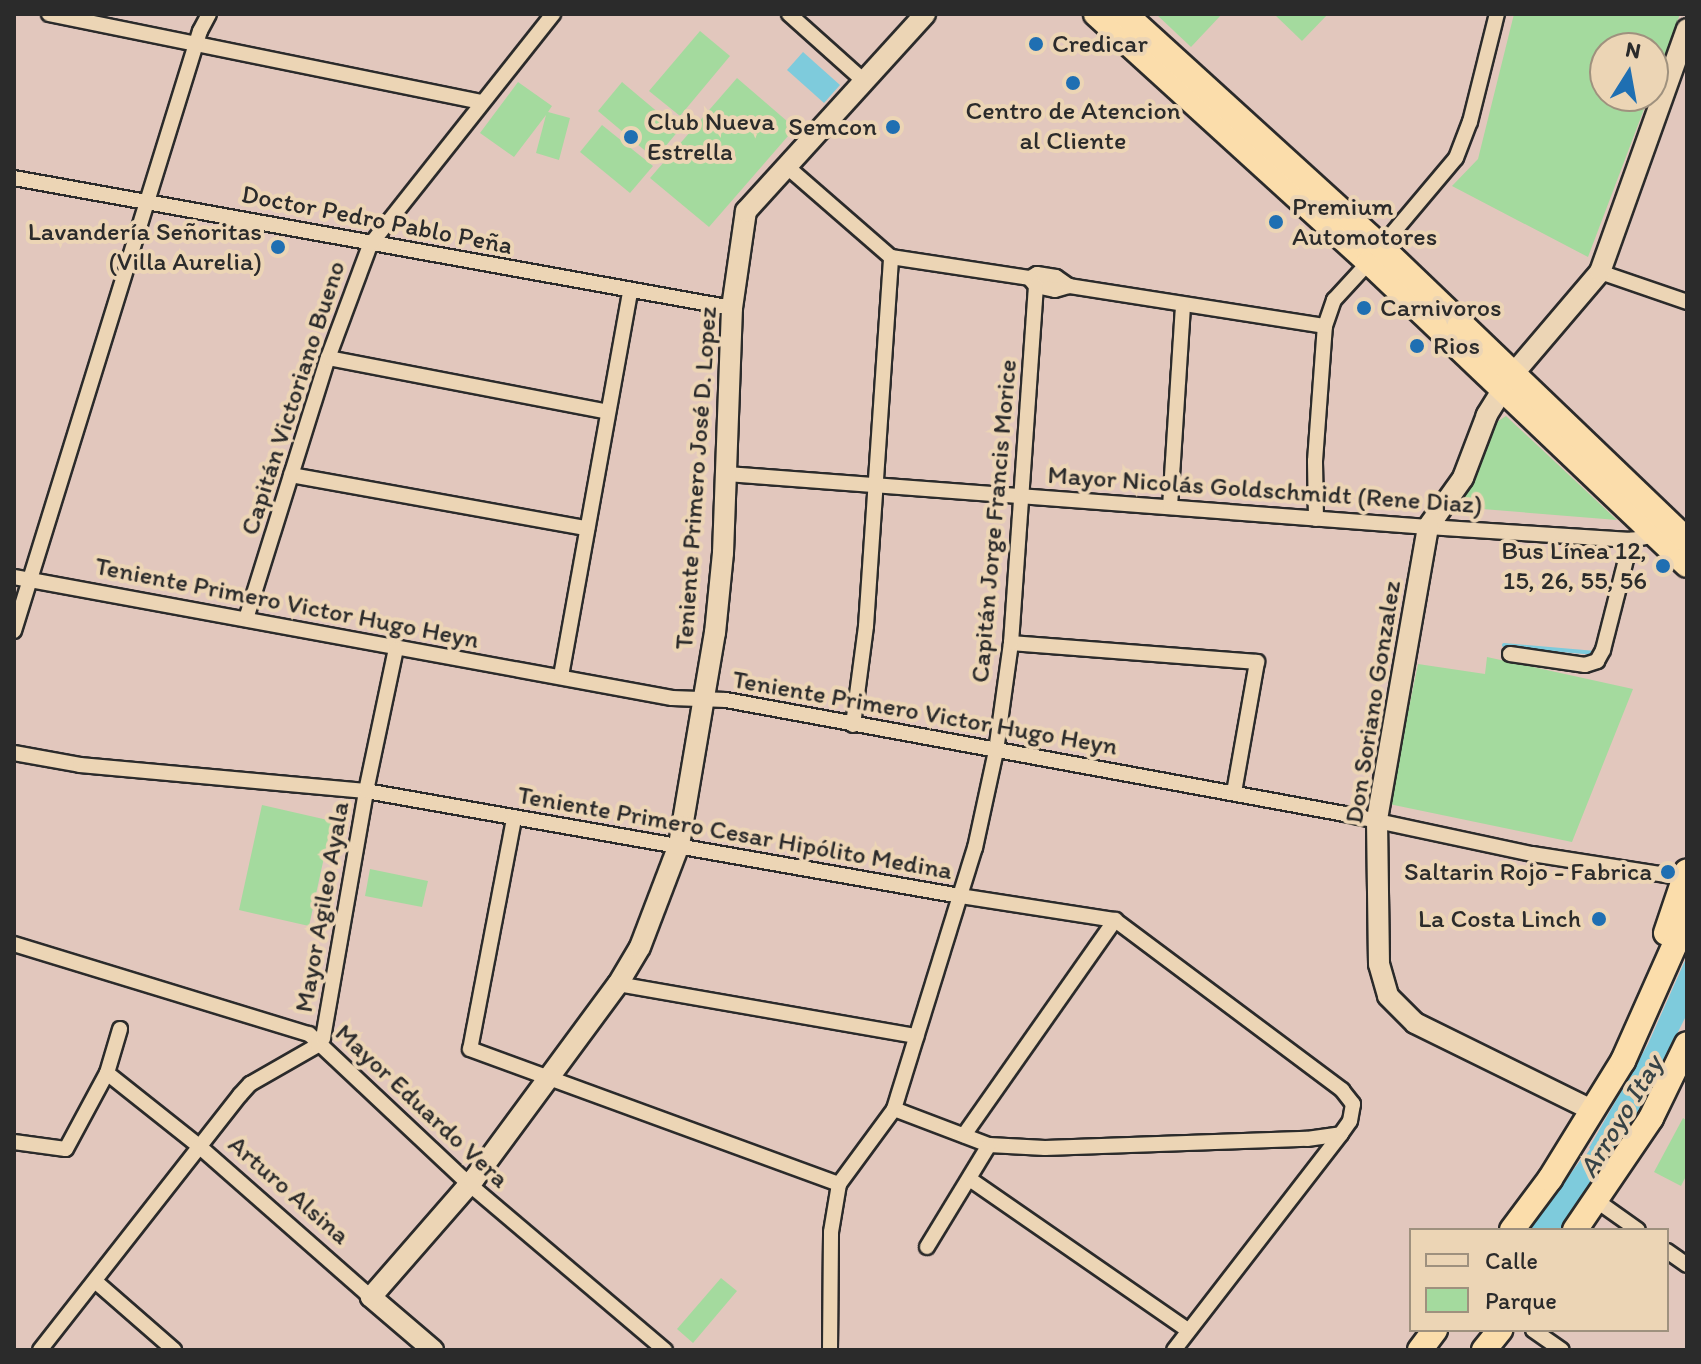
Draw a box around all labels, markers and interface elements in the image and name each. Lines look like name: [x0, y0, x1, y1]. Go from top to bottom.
place label: Credicar: [1052, 28, 1148, 60]
north arrow: [1589, 32, 1669, 112]
marker: Credicar: [1027, 35, 1045, 53]
text: N: [1623, 35, 1643, 65]
marker: Centro de Atencion al Cliente: [1064, 74, 1082, 92]
place label: Centro de Atencion al Cliente: [966, 95, 1180, 156]
place label: Club Nueva Estrella: [647, 106, 775, 168]
place label: Semcon: [788, 111, 877, 143]
marker: Semcon: [884, 118, 902, 136]
marker: Club Nueva Estrella: [622, 128, 640, 146]
street label: Doctor Pedro Pablo Peña: [240, 179, 514, 261]
place label: Premium Automotores: [1292, 191, 1437, 252]
marker: Premium Automotores: [1267, 213, 1285, 231]
place label: Lavandería Señoritas (Villa Aurelia): [27, 216, 262, 278]
marker: Lavandería Señoritas (Villa Aurelia): [269, 238, 287, 256]
street label: Capitán Victoriano Bueno: [234, 257, 352, 539]
place label: Carnivoros: [1380, 292, 1502, 324]
marker: Carnivoros: [1355, 299, 1373, 317]
street label: Teniente Primero José D. Lopez: [668, 305, 724, 651]
place label: Rios: [1433, 330, 1480, 362]
marker: Rios: [1408, 337, 1426, 355]
street label: Capitán Jorge Francis Morice: [964, 358, 1024, 684]
street label: Mayor Nicolás Goldschmidt (Rene Diaz): [1046, 459, 1484, 521]
place label: Bus Línea 12, 15, 26, 55, 56: [1501, 535, 1647, 596]
street label: Teniente Primero Victor Hugo Heyn: [93, 551, 481, 655]
marker: Bus Línea 12, 15, 26, 55, 56: [1654, 557, 1672, 575]
street label: Don Soriano Gonzalez: [1338, 579, 1408, 825]
street label: Teniente Primero Victor Hugo Heyn: [731, 664, 1119, 762]
street label: Teniente Primero Cesar Hipólito Medina: [516, 779, 954, 887]
street label: Mayor Agileo Ayala: [288, 800, 356, 1014]
place label: Saltarin Rojo - Fabrica: [1404, 856, 1652, 888]
marker: Saltarin Rojo - Fabrica: [1659, 863, 1677, 881]
place label: La Costa Linch: [1418, 903, 1581, 935]
marker: La Costa Linch: [1588, 908, 1610, 930]
street label: Mayor Eduardo Vera: [330, 1018, 514, 1194]
water label: Arroyo Itay: [1570, 1049, 1670, 1183]
street label: Arturo Alsina: [222, 1129, 356, 1251]
legend: [1409, 1228, 1669, 1332]
text: Calle: [1485, 1246, 1538, 1275]
text: Parque: [1485, 1286, 1557, 1315]

